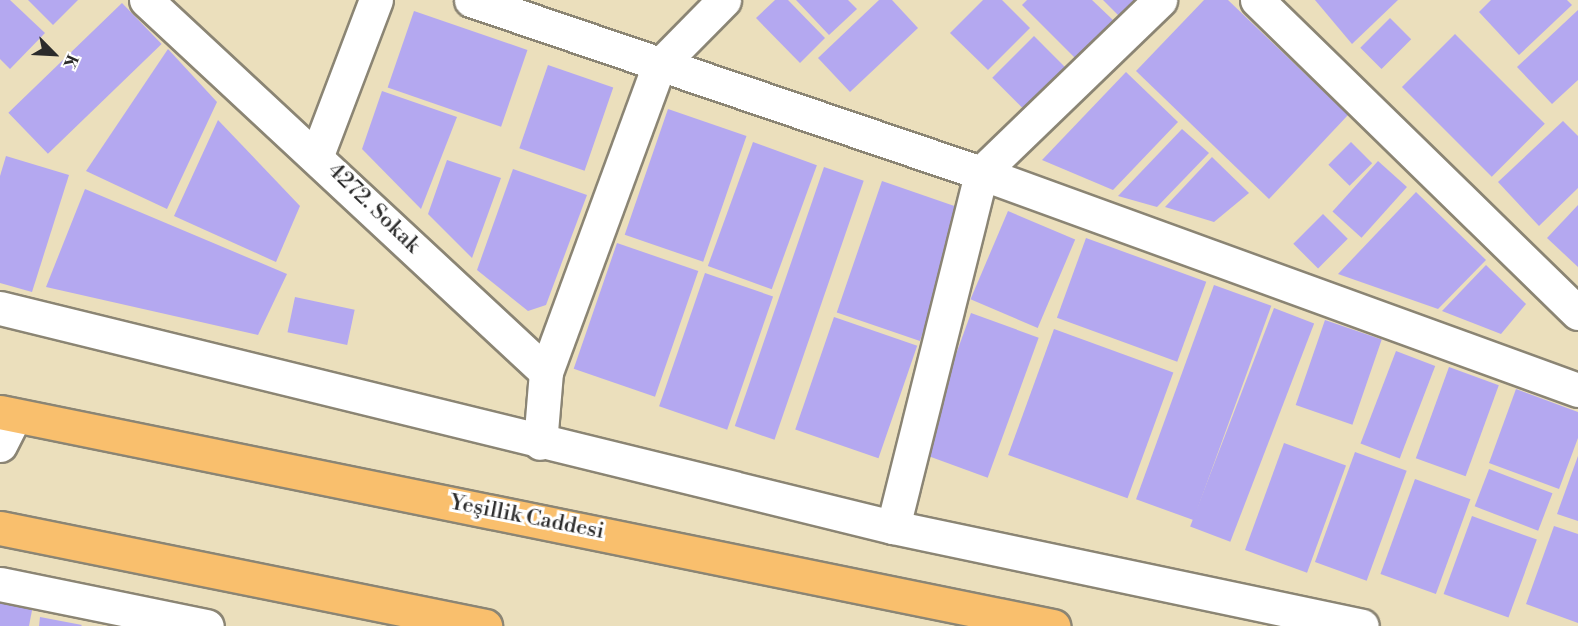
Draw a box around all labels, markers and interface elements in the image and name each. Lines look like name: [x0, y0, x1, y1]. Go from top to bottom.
north arrow: [24, 24, 84, 84]
text: K: [59, 51, 82, 71]
street label: 4272. Sokak: [322, 157, 426, 259]
street label: Yeşillik Caddesi: [448, 489, 606, 545]

